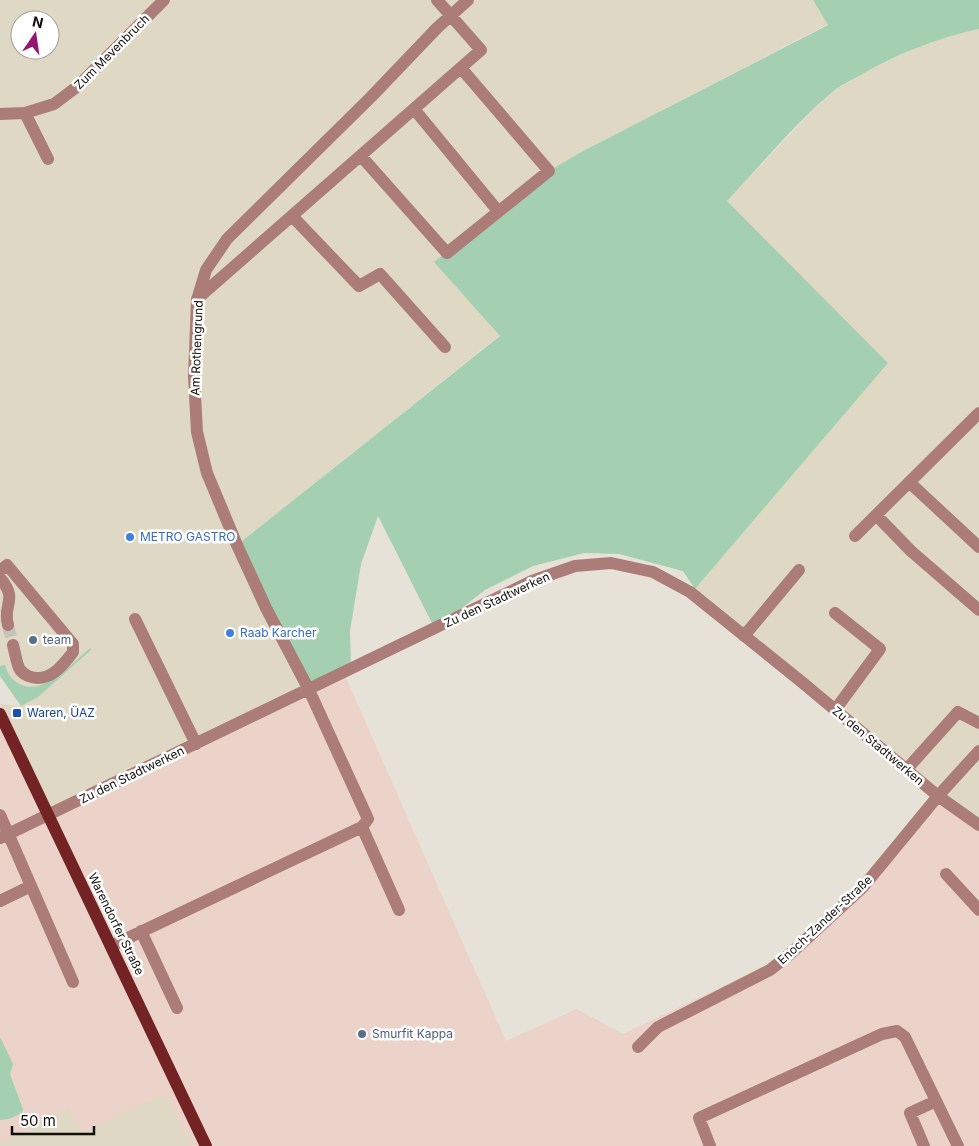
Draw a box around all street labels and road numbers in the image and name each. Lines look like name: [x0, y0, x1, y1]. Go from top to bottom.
street label: Zum Mevenbruch: [71, 11, 152, 92]
street label: Am Rothengrund: [187, 300, 206, 396]
street label: Zu den Stadtwerken: [442, 569, 552, 631]
street label: Zu den Stadtwerken: [830, 703, 927, 788]
street label: Zu den Stadtwerken: [77, 743, 187, 806]
street label: Warendorfer Straße: [85, 870, 148, 977]
street label: Enoch-Zander-Straße: [774, 872, 875, 967]

